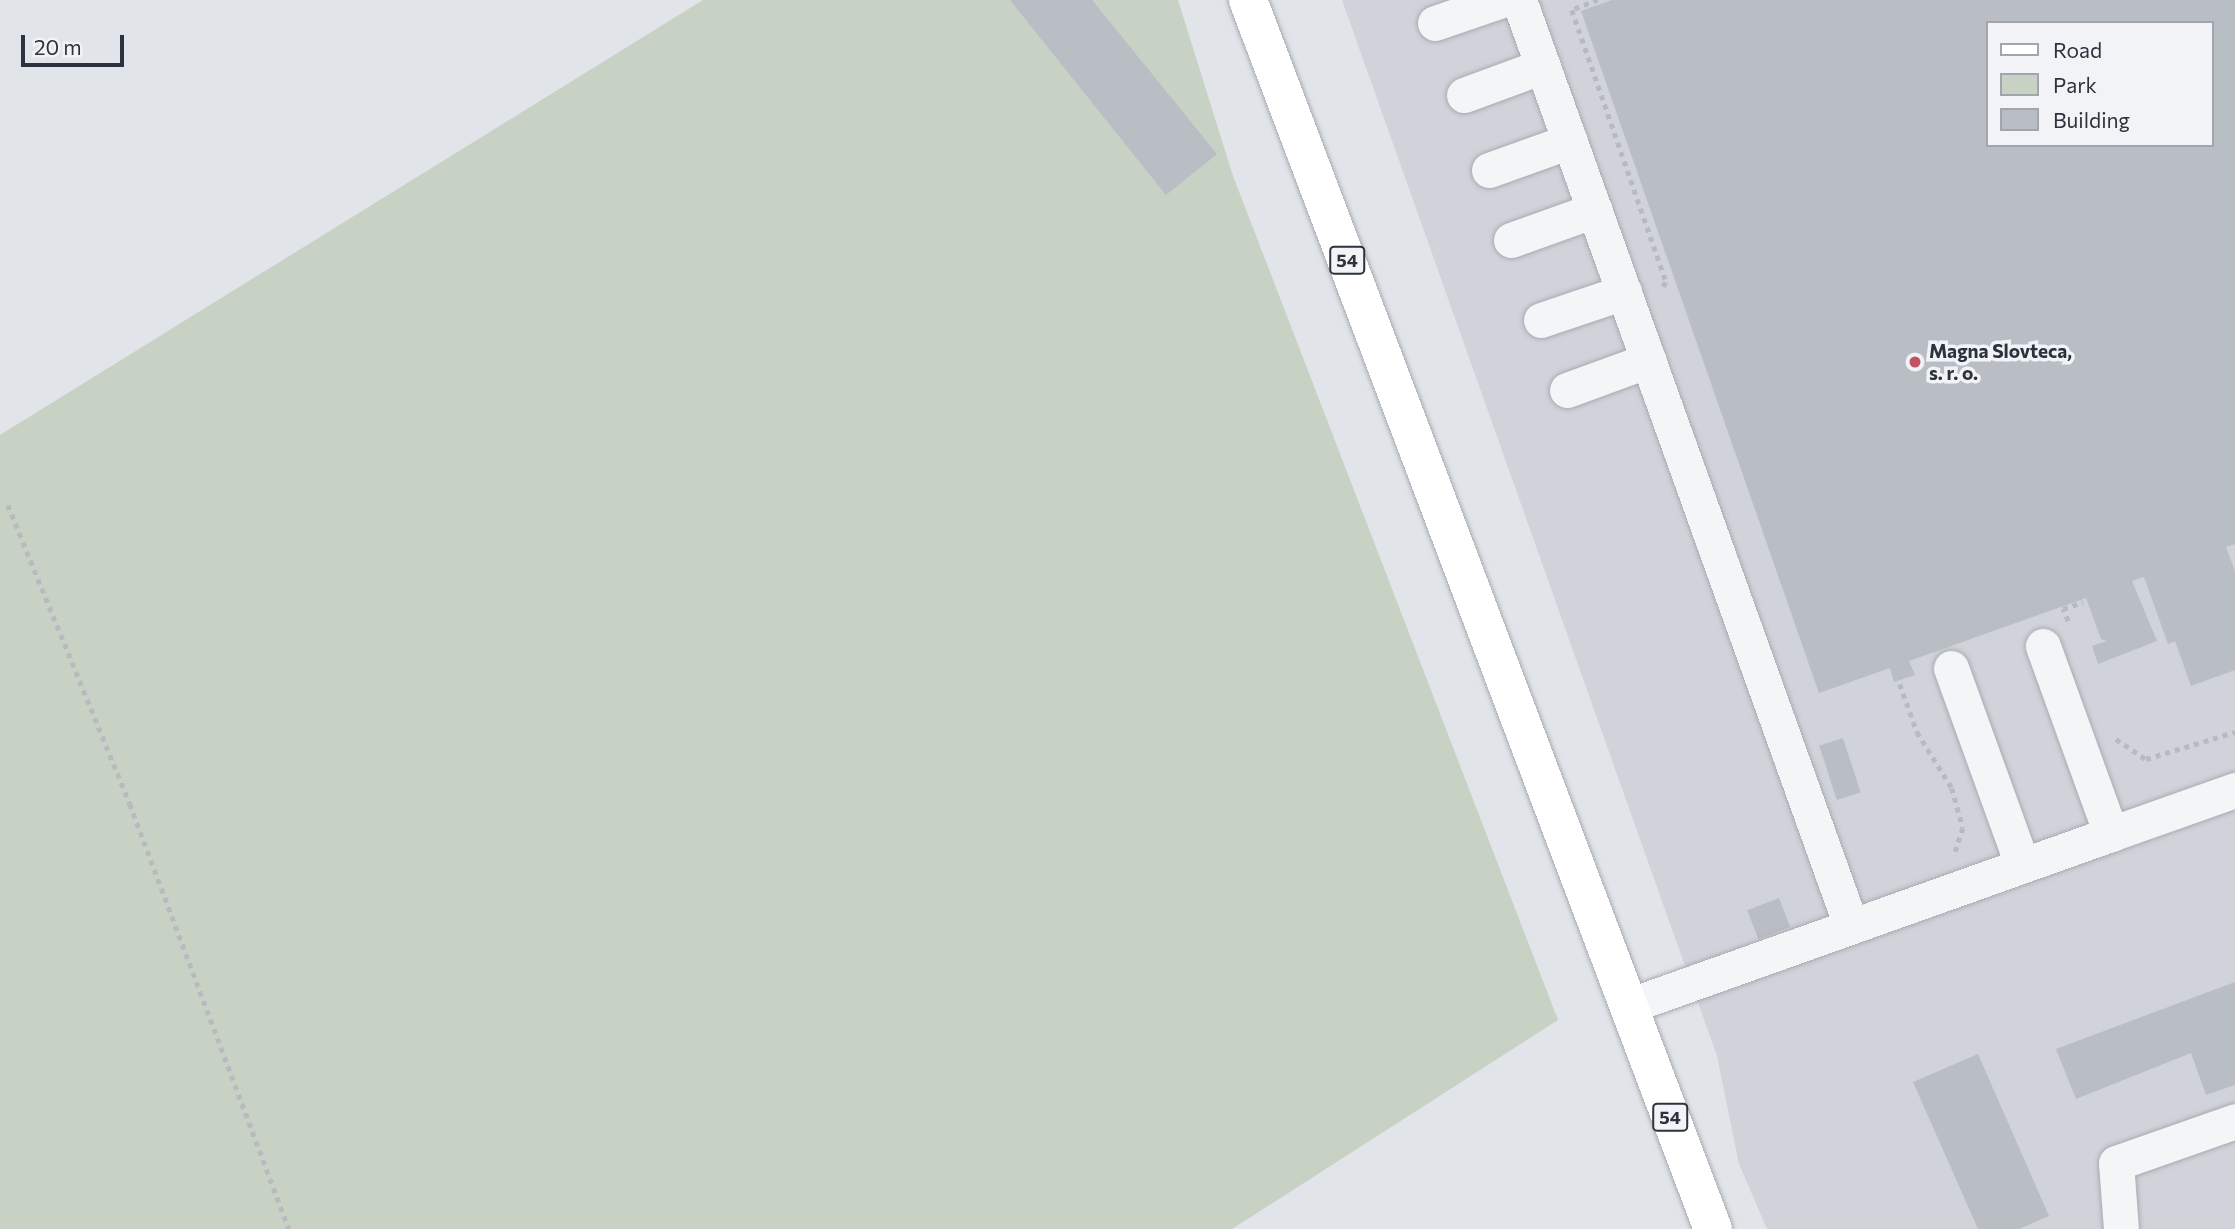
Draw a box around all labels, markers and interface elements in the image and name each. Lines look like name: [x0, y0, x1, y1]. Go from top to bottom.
scale bar: [24, 21, 128, 65]
legend: [1986, 21, 2214, 147]
text: 20 m: [34, 34, 82, 59]
text: Road: [2053, 37, 2102, 62]
text: Park: [2053, 72, 2097, 97]
text: Building: [2053, 107, 2130, 132]
road number: 54: [1328, 246, 1366, 274]
place label: Magna Slovteca, s. r. o.: [1929, 340, 2072, 384]
marker: Magna Slovteca, s. r. o.: [1907, 354, 1923, 370]
road number: 54: [1651, 1102, 1689, 1132]

